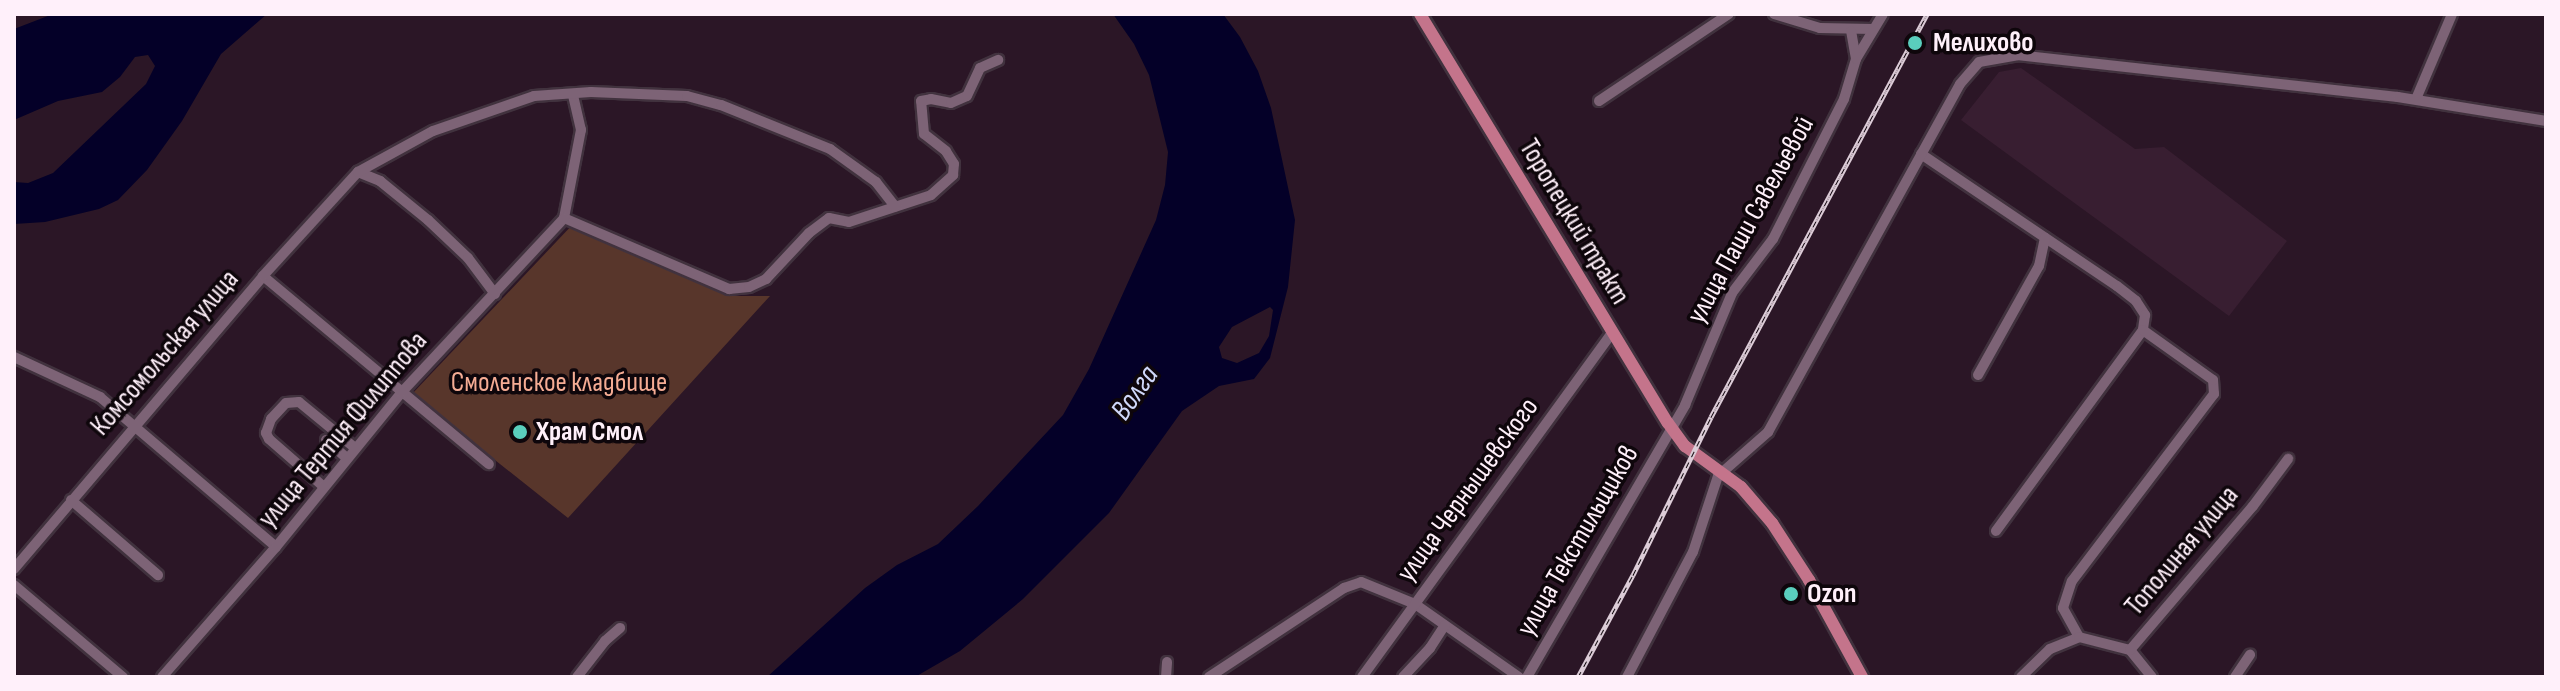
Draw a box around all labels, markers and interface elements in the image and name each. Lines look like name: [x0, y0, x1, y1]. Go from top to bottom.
place label: Мелихово: [1933, 26, 2034, 60]
marker: Мелихово: [1904, 32, 1926, 54]
street label: улица Паши Савельевой: [1680, 111, 1822, 329]
street label: Торопецкий тракт: [1512, 133, 1636, 311]
street label: Комсомольская улица: [84, 263, 246, 443]
street label: улица Тертия Филиппова: [251, 325, 435, 535]
water label: Волга: [1103, 359, 1167, 427]
park label: Смоленское кладбище: [451, 366, 667, 400]
street label: улица Чернышевского: [1390, 392, 1546, 588]
place label: Храм Смол: [536, 415, 643, 449]
marker: Храм Смол: [511, 423, 529, 441]
street label: улица Текстильщиков: [1510, 440, 1646, 642]
street label: Тополиная улица: [2118, 479, 2246, 623]
place label: Ozon: [1807, 577, 1857, 611]
marker: Ozon: [1782, 585, 1800, 603]

